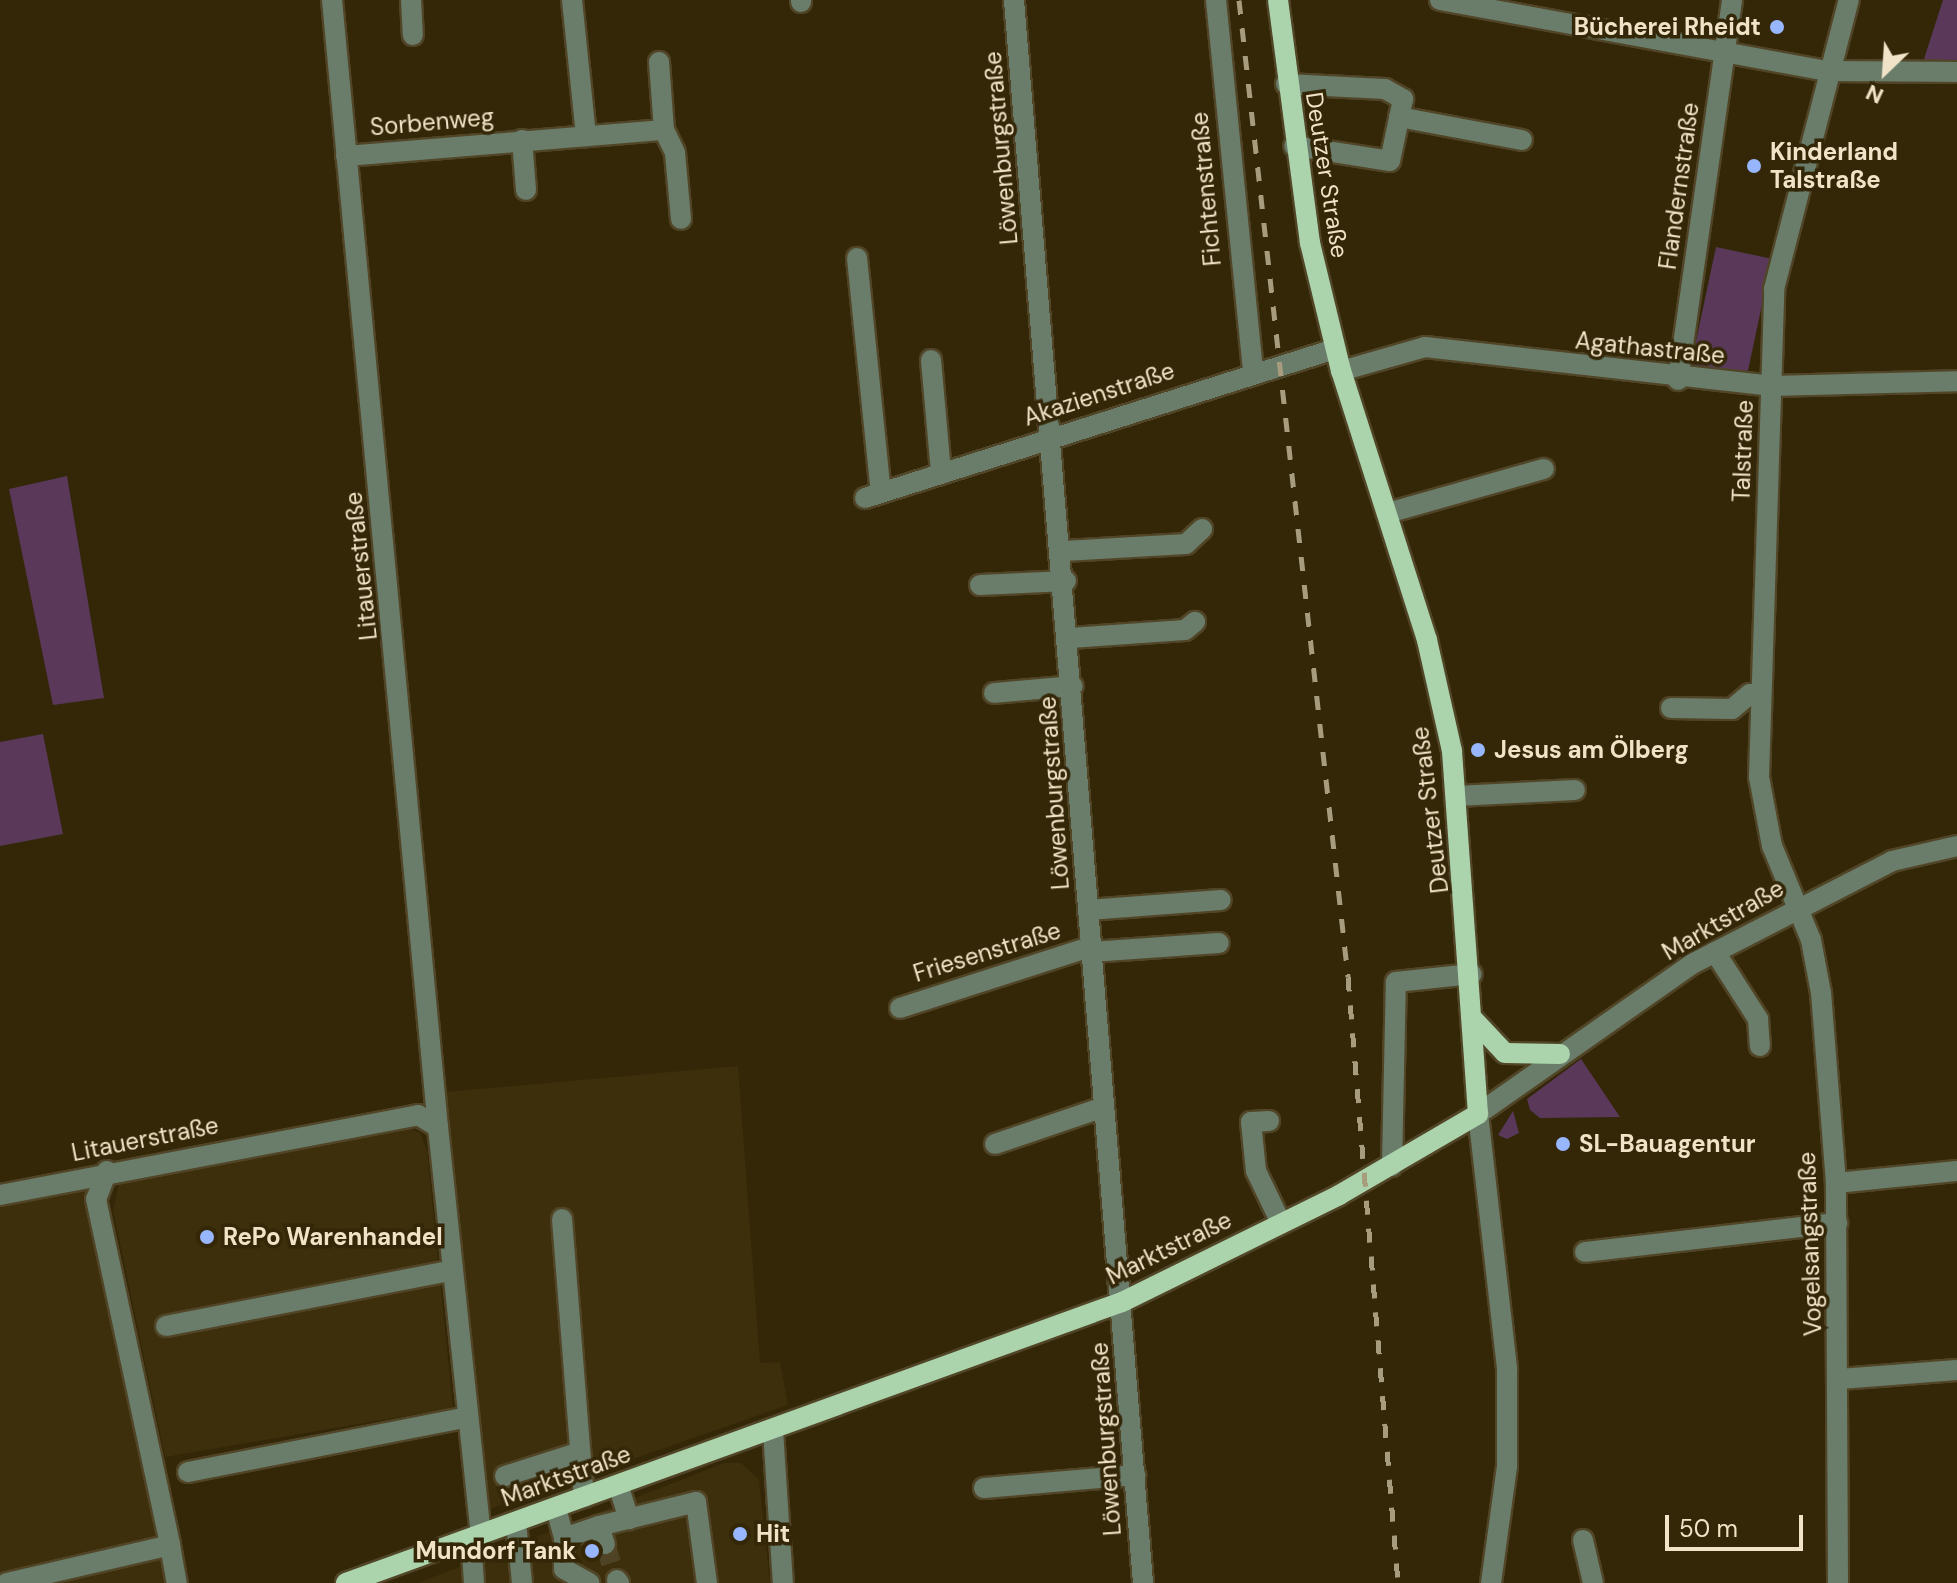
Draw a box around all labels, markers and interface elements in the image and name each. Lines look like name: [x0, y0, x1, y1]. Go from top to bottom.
place label: Bücherei Rheidt: [1574, 13, 1761, 41]
marker: Bücherei Rheidt: [1768, 18, 1786, 36]
north arrow: [1845, 32, 1925, 112]
street label: Löwenburgstraße: [978, 50, 1024, 246]
text: N: [1861, 78, 1888, 111]
street label: Deutzer Straße: [1300, 90, 1354, 260]
street label: Flandernstraße: [1653, 101, 1705, 271]
street label: Sorbenweg: [369, 102, 495, 142]
street label: Fichtenstraße: [1185, 111, 1227, 267]
place label: Kinderland Talstraße: [1770, 138, 1898, 194]
marker: Kinderland Talstraße: [1745, 157, 1763, 175]
street label: Agathastraße: [1574, 326, 1726, 370]
street label: Akazienstraße: [1020, 356, 1178, 432]
street label: Talstraße: [1727, 399, 1759, 503]
street label: Litauerstraße: [339, 490, 383, 642]
street label: Löwenburgstraße: [1033, 695, 1075, 891]
street label: Deutzer Straße: [1405, 725, 1455, 895]
place label: Jesus am Ölberg: [1494, 736, 1689, 764]
marker: Jesus am Ölberg: [1469, 741, 1487, 759]
street label: Marktstraße: [1657, 874, 1789, 966]
street label: Friesenstraße: [910, 916, 1064, 988]
street label: Litauerstraße: [69, 1111, 221, 1167]
place label: SL-Bauagentur: [1579, 1130, 1755, 1158]
marker: SL-Bauagentur: [1554, 1135, 1572, 1153]
street label: Vogelsangstraße: [1792, 1151, 1828, 1337]
street label: Marktstraße: [1102, 1205, 1236, 1291]
place label: RePo Warenhandel: [223, 1223, 443, 1251]
marker: RePo Warenhandel: [198, 1228, 216, 1246]
street label: Löwenburgstraße: [1085, 1341, 1127, 1537]
street label: Marktstraße: [497, 1439, 635, 1513]
scale bar: [1669, 1499, 1807, 1549]
text: 50 m: [1679, 1513, 1738, 1544]
place label: Hit: [756, 1520, 790, 1548]
marker: Hit: [731, 1525, 749, 1543]
place label: Mundorf Tank: [415, 1537, 576, 1565]
marker: Mundorf Tank: [583, 1542, 601, 1560]

